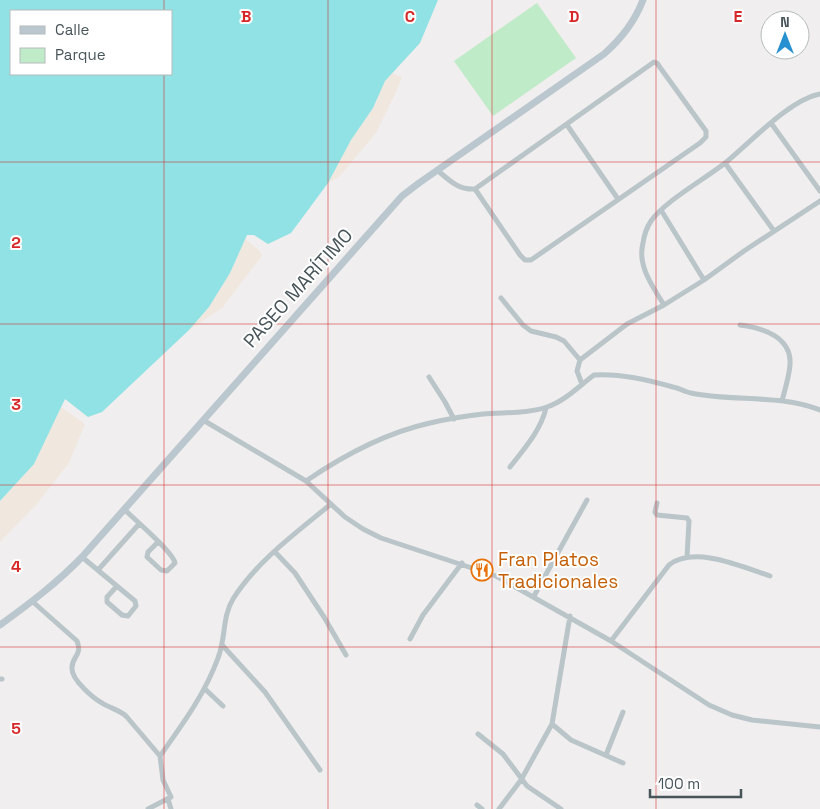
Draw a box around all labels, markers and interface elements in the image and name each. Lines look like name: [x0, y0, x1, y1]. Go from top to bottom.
text: B: [241, 6, 251, 27]
text: C: [405, 6, 415, 27]
text: D: [569, 6, 579, 27]
text: E: [734, 6, 743, 27]
legend: [10, 10, 172, 75]
north arrow: [760, 10, 810, 60]
text: N: [780, 13, 790, 31]
text: Calle: [55, 20, 90, 39]
text: Parque: [55, 45, 106, 64]
street label: PASEO MARÍTIMO: [238, 223, 358, 353]
text: 2: [11, 232, 21, 253]
text: 3: [11, 394, 21, 415]
place label: Fran Platos Tradicionales: [498, 547, 618, 594]
text: 4: [11, 556, 21, 577]
restaurant icon: Fran Platos Tradicionales: [470, 558, 494, 582]
text: 5: [11, 718, 21, 739]
scale bar: [650, 766, 741, 798]
text: 100 m: [658, 774, 700, 793]

